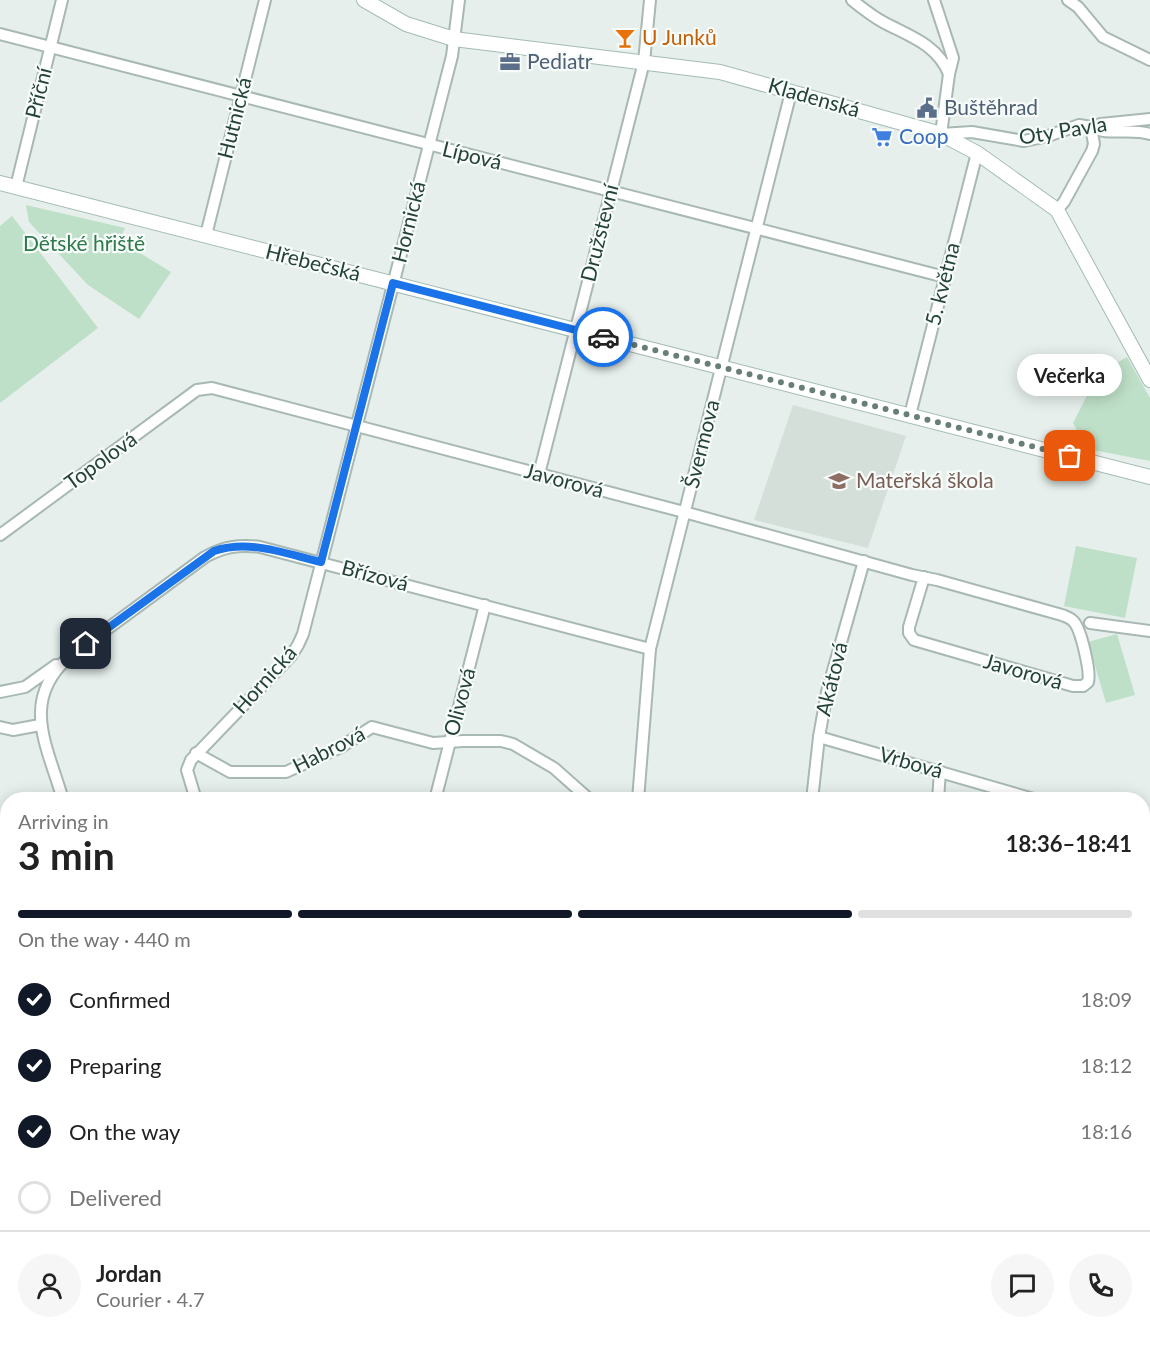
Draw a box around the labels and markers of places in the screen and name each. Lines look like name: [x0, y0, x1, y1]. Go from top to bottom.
place label: U Junků: [642, 24, 717, 49]
bar icon: U Junků: [613, 26, 637, 50]
place label: Pediatr: [527, 48, 593, 73]
office icon: Pediatr: [498, 50, 522, 74]
place label: Buštěhrad: [944, 94, 1038, 119]
public building icon: Buštěhrad: [915, 96, 939, 120]
place label: Coop: [899, 123, 948, 148]
supermarket icon: Coop: [870, 125, 894, 149]
callout: Večerka: [1018, 354, 1122, 396]
pin: [1044, 430, 1095, 481]
place label: Mateřská škola: [856, 467, 994, 492]
school or university icon: Mateřská škola: [827, 469, 851, 493]
pin: [60, 618, 111, 669]

